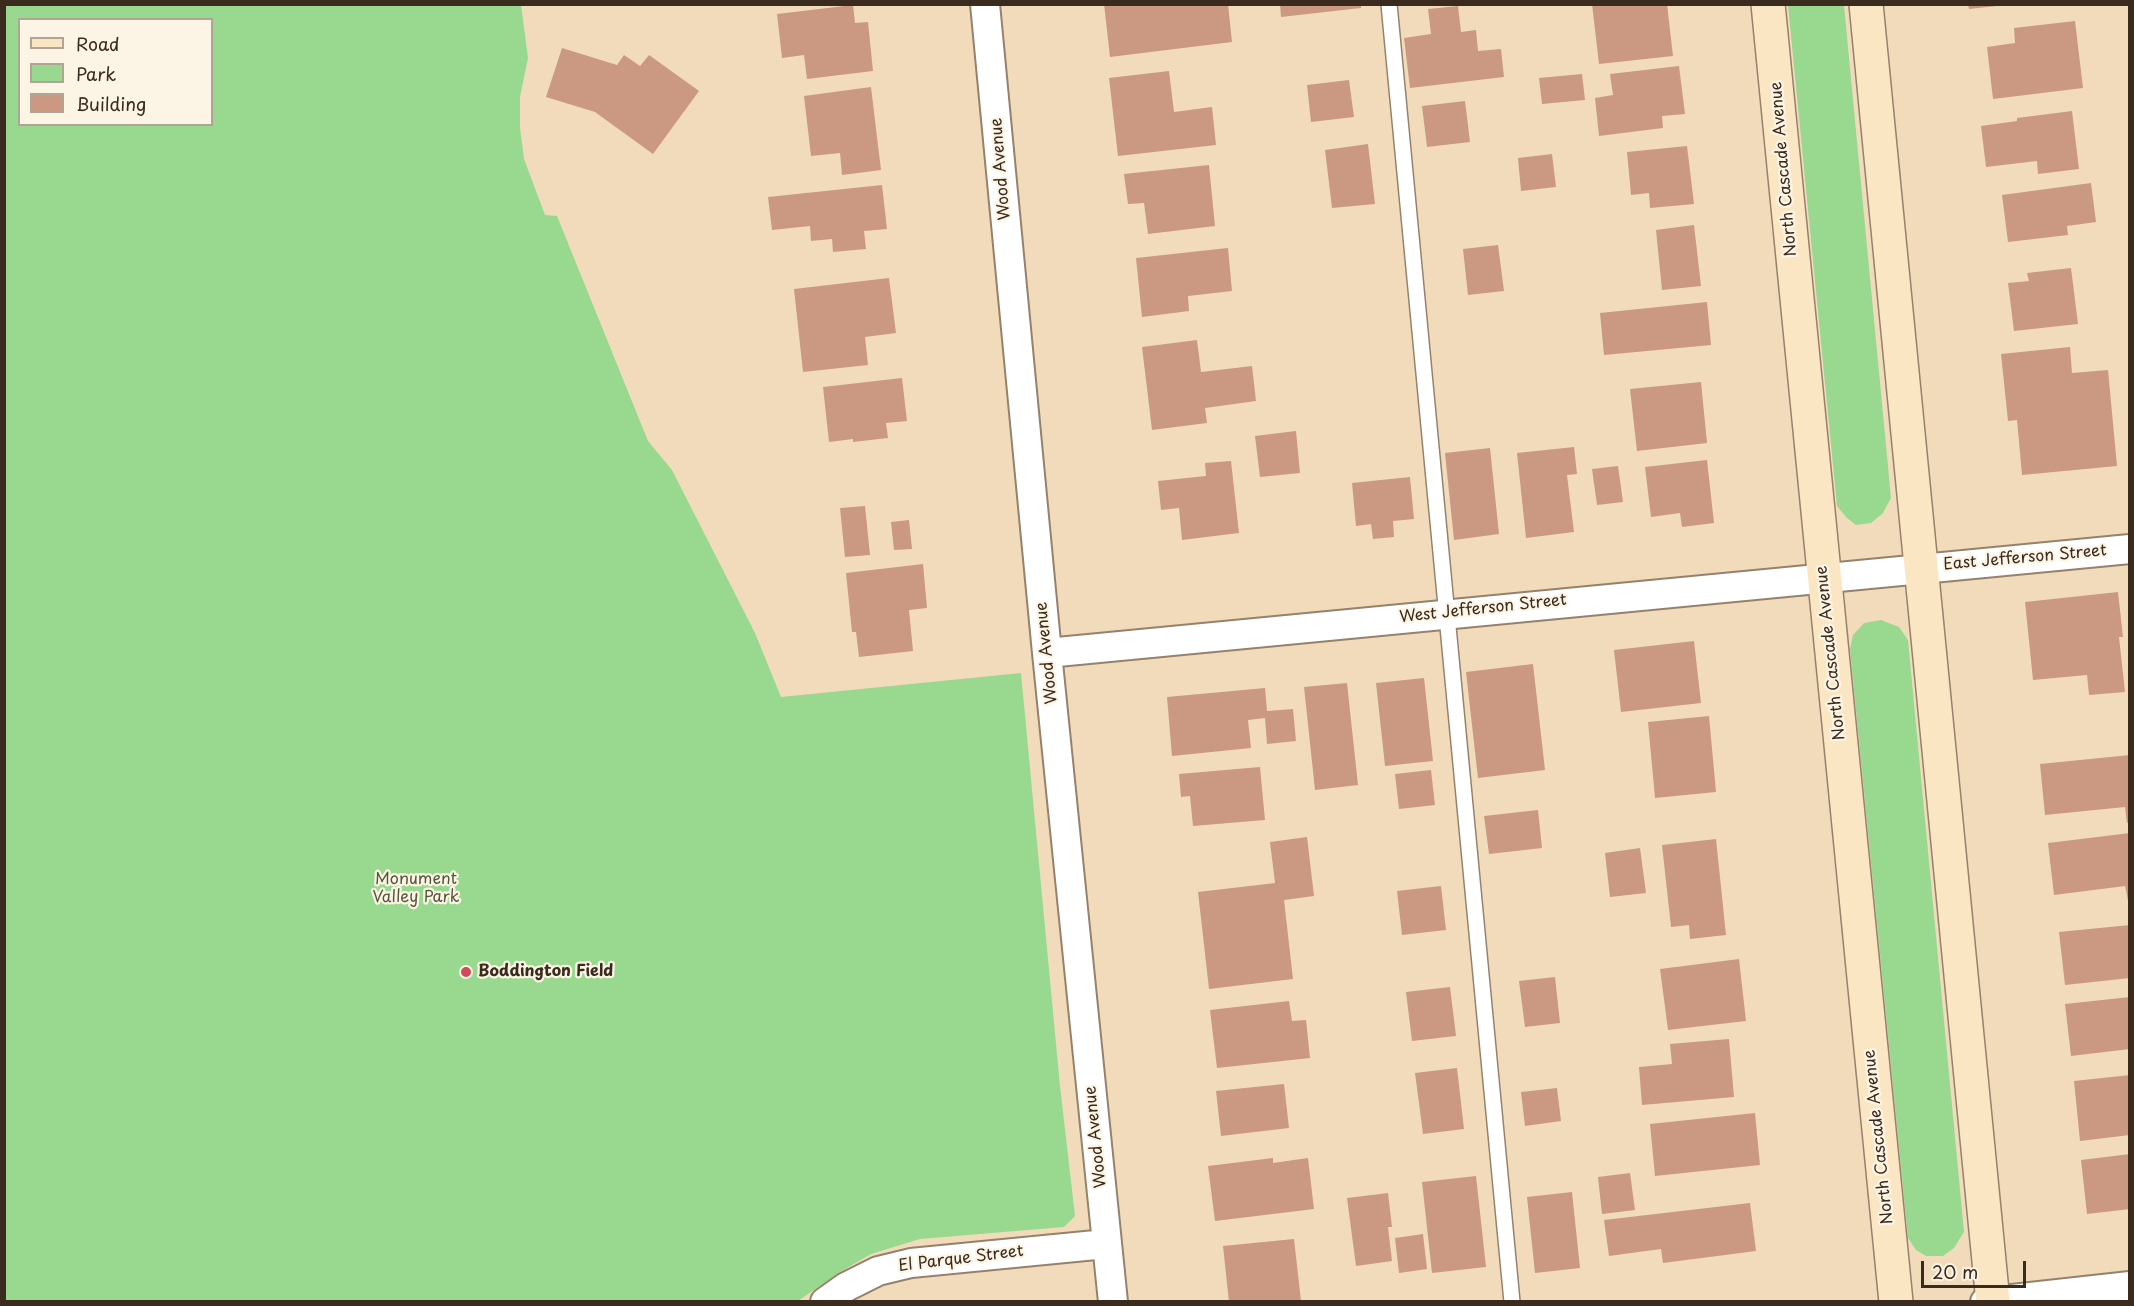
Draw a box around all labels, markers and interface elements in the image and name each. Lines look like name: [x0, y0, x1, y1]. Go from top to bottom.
legend: [18, 18, 213, 126]
text: Road: [76, 30, 120, 57]
text: Park: [76, 60, 116, 87]
street label: North Cascade Avenue: [1767, 81, 1801, 257]
text: Building: [76, 90, 146, 117]
street label: Wood Avenue: [987, 117, 1015, 221]
street label: East Jefferson Street: [1943, 541, 2107, 575]
street label: North Cascade Avenue: [1812, 565, 1850, 741]
street label: West Jefferson Street: [1398, 591, 1568, 627]
street label: Wood Avenue: [1032, 601, 1062, 705]
park label: Monument Valley Park: [373, 870, 459, 908]
place label: Boddington Field: [478, 962, 613, 982]
marker: Boddington Field: [459, 965, 473, 979]
street label: North Cascade Avenue: [1860, 1049, 1898, 1225]
street label: Wood Avenue: [1081, 1085, 1111, 1189]
street label: El Parque Street: [897, 1242, 1025, 1276]
scale bar: [1924, 1249, 2029, 1287]
text: 20 m: [1932, 1258, 1978, 1285]

